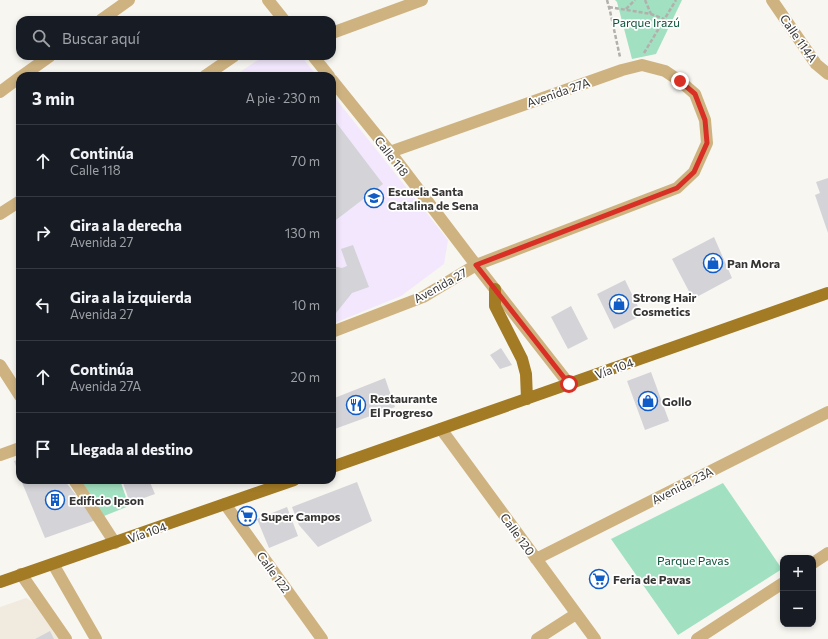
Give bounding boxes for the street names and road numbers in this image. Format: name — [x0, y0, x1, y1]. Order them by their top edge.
street label: Calle 114A — [778, 11, 820, 65]
street label: Avenida 27A — [525, 75, 591, 109]
street label: Calle 118 — [372, 133, 412, 179]
street label: Avenida 27 — [411, 265, 469, 305]
street label: Vía 104 — [593, 355, 635, 381]
street label: Avenida 23A — [649, 464, 715, 506]
street label: Calle 120 — [498, 510, 538, 558]
street label: Vía 104 — [126, 519, 168, 545]
street label: Calle 122 — [254, 549, 294, 596]

